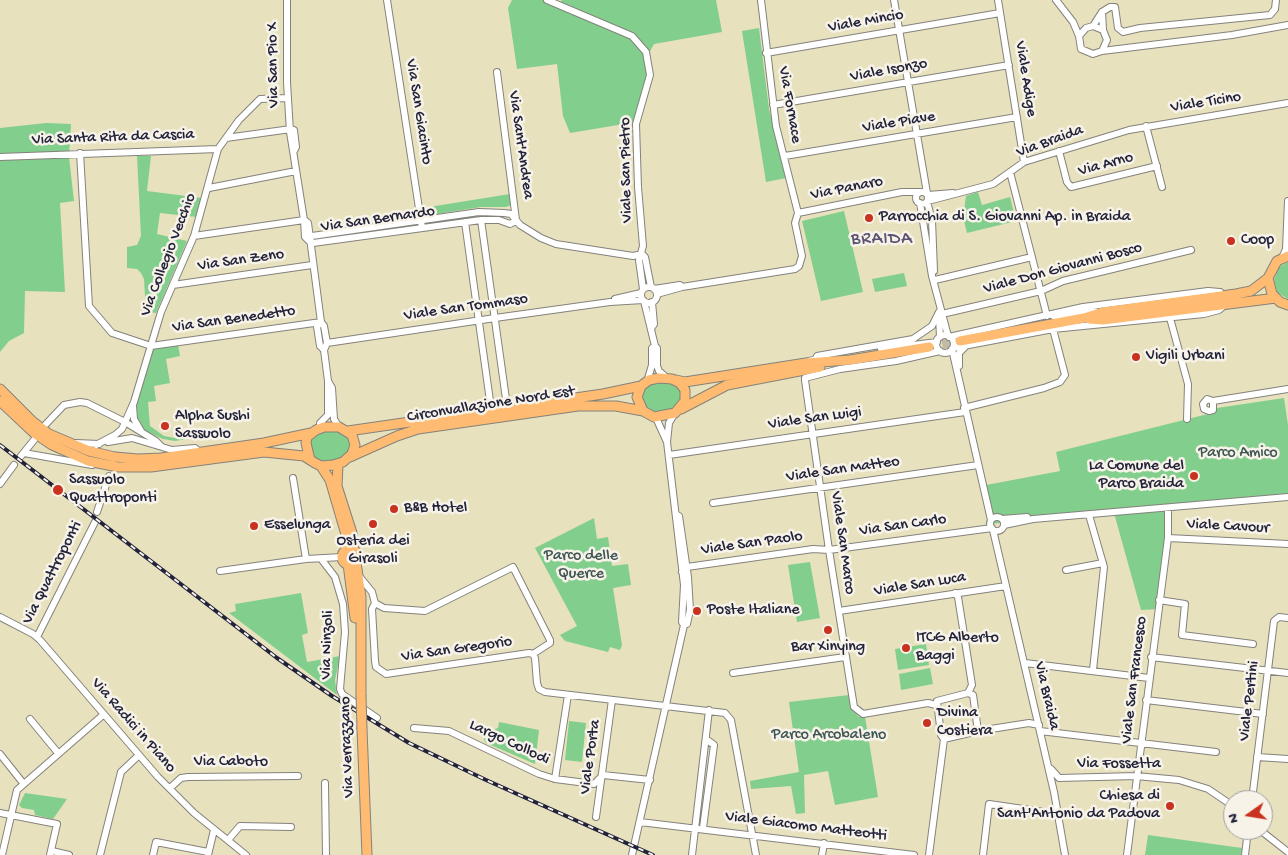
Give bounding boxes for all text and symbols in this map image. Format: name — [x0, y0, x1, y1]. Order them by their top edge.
street label: Viale Mincio — [827, 6, 905, 38]
street label: Via San Pio X — [264, 22, 284, 108]
street label: Viale Adige — [1010, 40, 1040, 118]
street label: Viale Isonzo — [849, 55, 929, 87]
street label: Via San Giacinto — [400, 58, 436, 166]
street label: Via Fornace — [773, 65, 805, 145]
street label: Viale Ticino — [1169, 88, 1243, 118]
street label: Via Sant'Andrea — [503, 90, 537, 200]
street label: Viale Piave — [861, 108, 937, 138]
street label: Viale San Pietro — [616, 117, 638, 223]
street label: Via Braida — [1014, 121, 1086, 163]
street label: Via Santa Rita da Cascia — [31, 126, 195, 150]
street label: Via Arno — [1076, 148, 1136, 182]
street label: Via Panaro — [809, 173, 885, 205]
street label: Via Collegio Vecchio — [137, 191, 201, 319]
street label: Via San Bernardo — [320, 203, 436, 237]
place label: Parrocchia di S. Giovanni Ap. in Braida — [879, 208, 1131, 228]
marker: Parrocchia di S. Giovanni Ap. in Braida — [863, 212, 875, 224]
district label: BRAIDA — [850, 229, 914, 251]
place label: Coop — [1241, 231, 1274, 251]
marker: Coop — [1225, 235, 1237, 247]
street label: Viale Don Giovanni Bosco — [982, 239, 1144, 299]
street label: Via San Zeno — [196, 245, 286, 277]
street label: Viale San Tommaso — [403, 290, 529, 326]
street label: Via San Benedetto — [171, 302, 297, 338]
place label: Vigili Urbani — [1146, 347, 1225, 367]
marker: Vigili Urbani — [1130, 351, 1142, 363]
street label: Circonvallazione Nord Est — [406, 382, 576, 428]
street label: Viale San Luigi — [767, 403, 863, 435]
place label: Alpha Sushi Sassuolo — [175, 407, 250, 445]
marker: Alpha Sushi Sassuolo — [159, 420, 171, 432]
park label: Parco Amico — [1199, 444, 1277, 464]
street label: Viale San Matteo — [785, 453, 901, 487]
place label: La Comune del Parco Braida — [1089, 457, 1184, 495]
marker: La Comune del Parco Braida — [1188, 470, 1200, 482]
place label: Sassuolo Quattroponti — [69, 471, 157, 509]
marker: Sassuolo Quattroponti — [51, 483, 65, 497]
street label: Viale San Marco — [825, 490, 859, 596]
place label: B&B Hotel — [404, 499, 467, 519]
marker: B&B Hotel — [388, 503, 400, 515]
street label: Via San Carlo — [858, 510, 948, 542]
street label: Viale Cavour — [1186, 515, 1270, 539]
place label: Esselunga — [264, 516, 331, 536]
street label: Via Quattroponti — [19, 518, 87, 628]
marker: Osteria dei Girasoli — [367, 518, 379, 530]
marker: Esselunga — [248, 520, 260, 532]
street label: Viale San Paolo — [700, 527, 804, 561]
place label: Osteria dei Girasoli — [336, 532, 410, 570]
park label: Parco delle Querce — [544, 547, 618, 585]
street label: Viale San Luca — [873, 568, 967, 602]
place label: Poste Italiane — [707, 601, 800, 621]
marker: Poste Italiane — [691, 605, 703, 617]
street label: Via Ninzoli — [317, 610, 339, 680]
street label: Viale San Francesco — [1118, 615, 1152, 745]
marker: Bar Xinying — [822, 624, 834, 636]
place label: ITCG Alberto Baggi — [916, 629, 999, 667]
street label: Via San Gregorio — [400, 633, 514, 667]
place label: Bar Xinying — [791, 638, 865, 658]
marker: ITCG Alberto Baggi — [900, 642, 912, 654]
street label: Via Braida — [1029, 660, 1063, 732]
street label: Viale Pertini — [1236, 660, 1264, 742]
street label: Via Radici in Piano — [86, 674, 180, 778]
street label: Via Verrazzano — [337, 696, 359, 798]
place label: Divina Costiera — [937, 704, 993, 742]
street label: Largo Collodi — [466, 716, 552, 770]
marker: Divina Costiera — [921, 717, 933, 729]
street label: Viale Porta — [576, 719, 606, 795]
park label: Parco Arcobaleno — [772, 726, 886, 746]
street label: Via Caboto — [194, 753, 268, 773]
street label: Via Fossetta — [1077, 755, 1161, 775]
place label: Chiesa di Sant'Antonio da Padova — [997, 787, 1160, 825]
north arrow — [1223, 790, 1273, 840]
marker: Chiesa di Sant'Antonio da Padova — [1164, 800, 1176, 812]
street label: Viale Giacomo Matteotti — [724, 808, 888, 846]
text: N — [1225, 812, 1243, 825]

